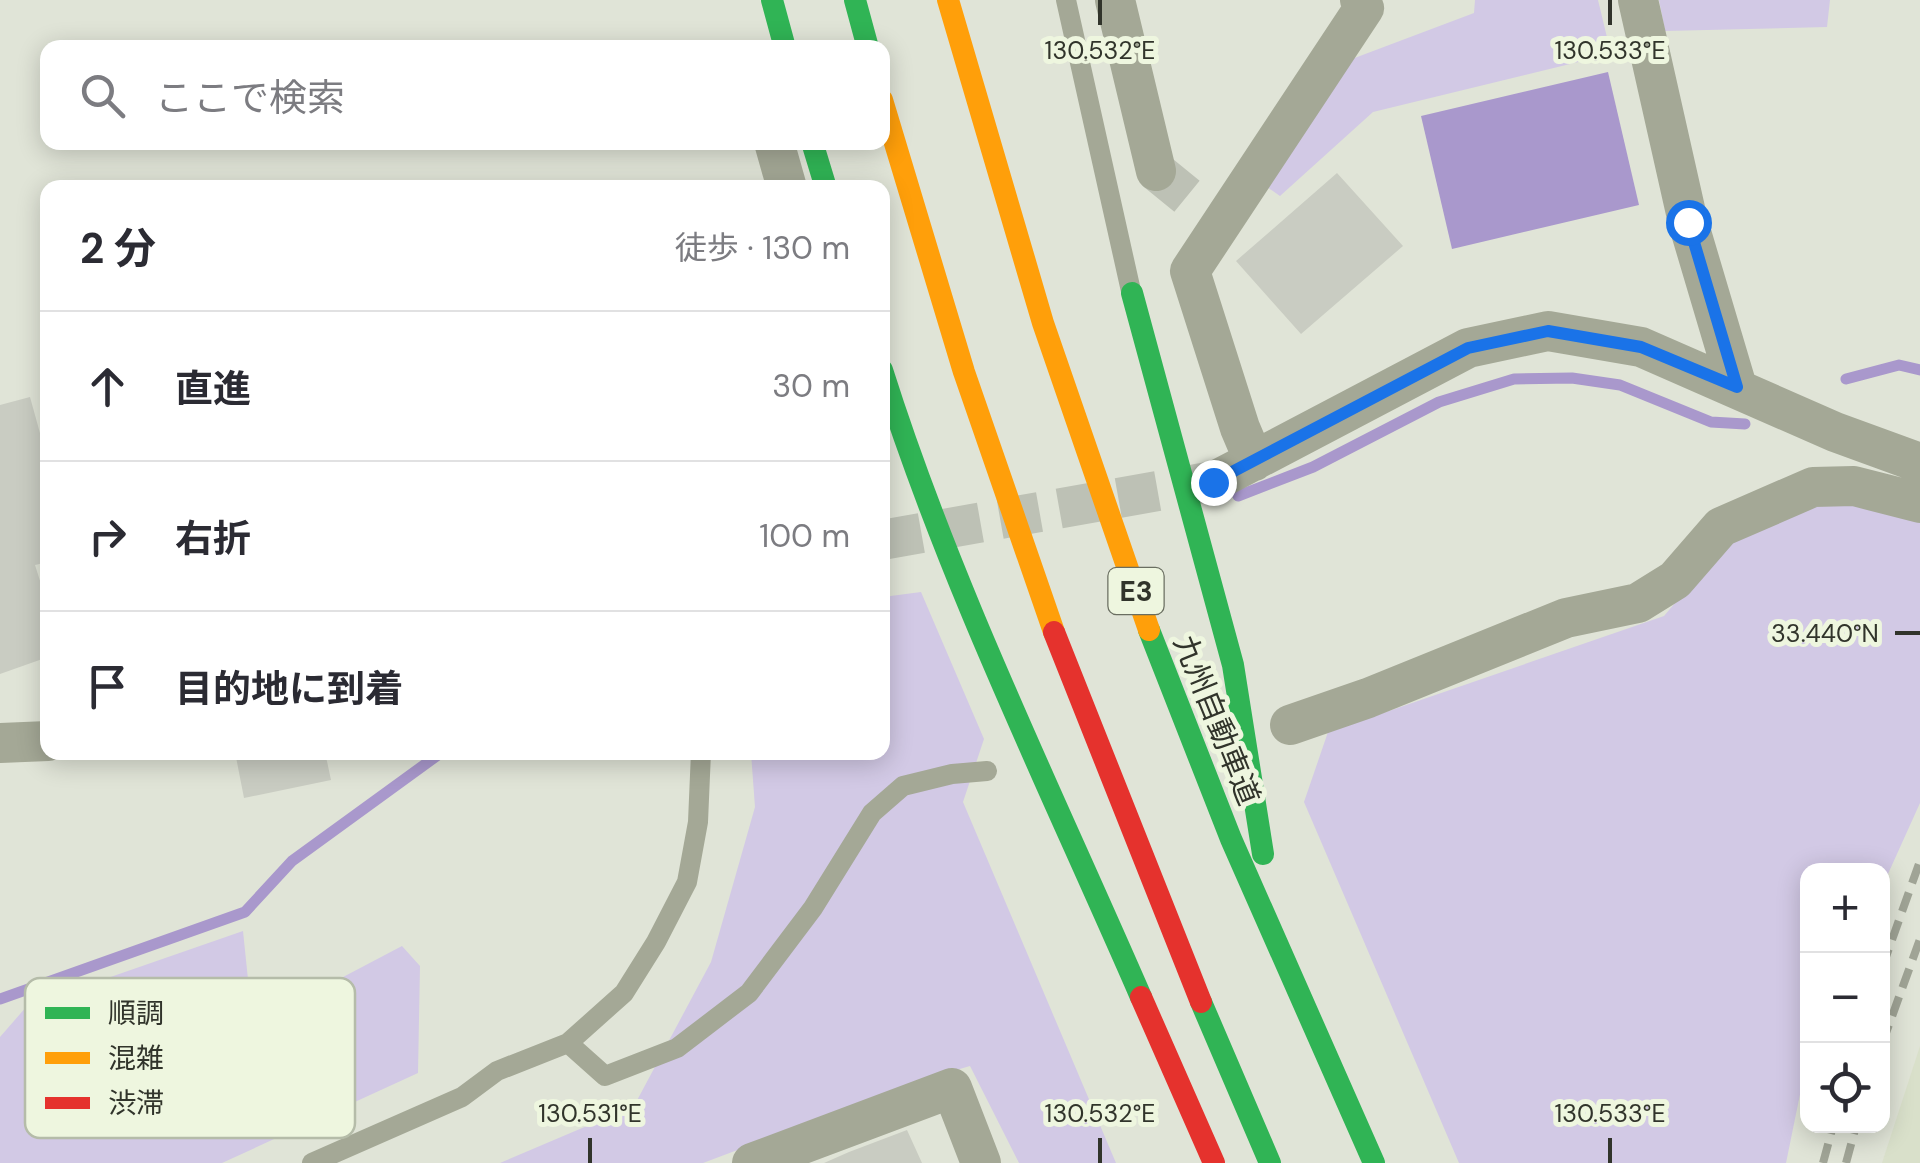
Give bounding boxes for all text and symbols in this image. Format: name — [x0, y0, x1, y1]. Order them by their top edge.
text: 130.532°E — [1045, 34, 1155, 67]
text: 130.533°E — [1554, 34, 1666, 67]
search box — [40, 40, 890, 150]
icon: search — [75, 68, 130, 123]
text: ここで検索 — [155, 73, 345, 123]
route start — [1666, 200, 1712, 246]
text: 2 分 — [80, 221, 156, 276]
text: 徒歩 · 130 m — [675, 227, 850, 269]
icon: ahead — [80, 359, 135, 414]
text: 直進 — [175, 364, 251, 414]
text: 30 m — [772, 365, 850, 407]
route end — [1191, 460, 1237, 506]
icon: right — [80, 509, 135, 564]
text: 右折 — [175, 514, 251, 564]
text: 100 m — [759, 515, 850, 557]
road number: E3 — [1108, 568, 1164, 614]
text: 33.440°N — [1771, 617, 1879, 650]
street label: 九州自動車道 — [1165, 629, 1269, 811]
icon: arrive — [80, 659, 135, 714]
text: 目的地に到着 — [175, 664, 403, 714]
map controls — [1800, 863, 1890, 1133]
button: + — [1800, 863, 1890, 953]
button: − — [1800, 953, 1890, 1043]
legend — [25, 978, 355, 1138]
text: 順調 — [108, 995, 164, 1032]
text: 混雑 — [108, 1040, 164, 1077]
button: locate — [1800, 1043, 1890, 1133]
text: 渋滞 — [108, 1085, 164, 1122]
text: 130.531°E — [538, 1097, 642, 1130]
text: 130.532°E — [1045, 1097, 1155, 1130]
text: 130.533°E — [1554, 1097, 1666, 1130]

